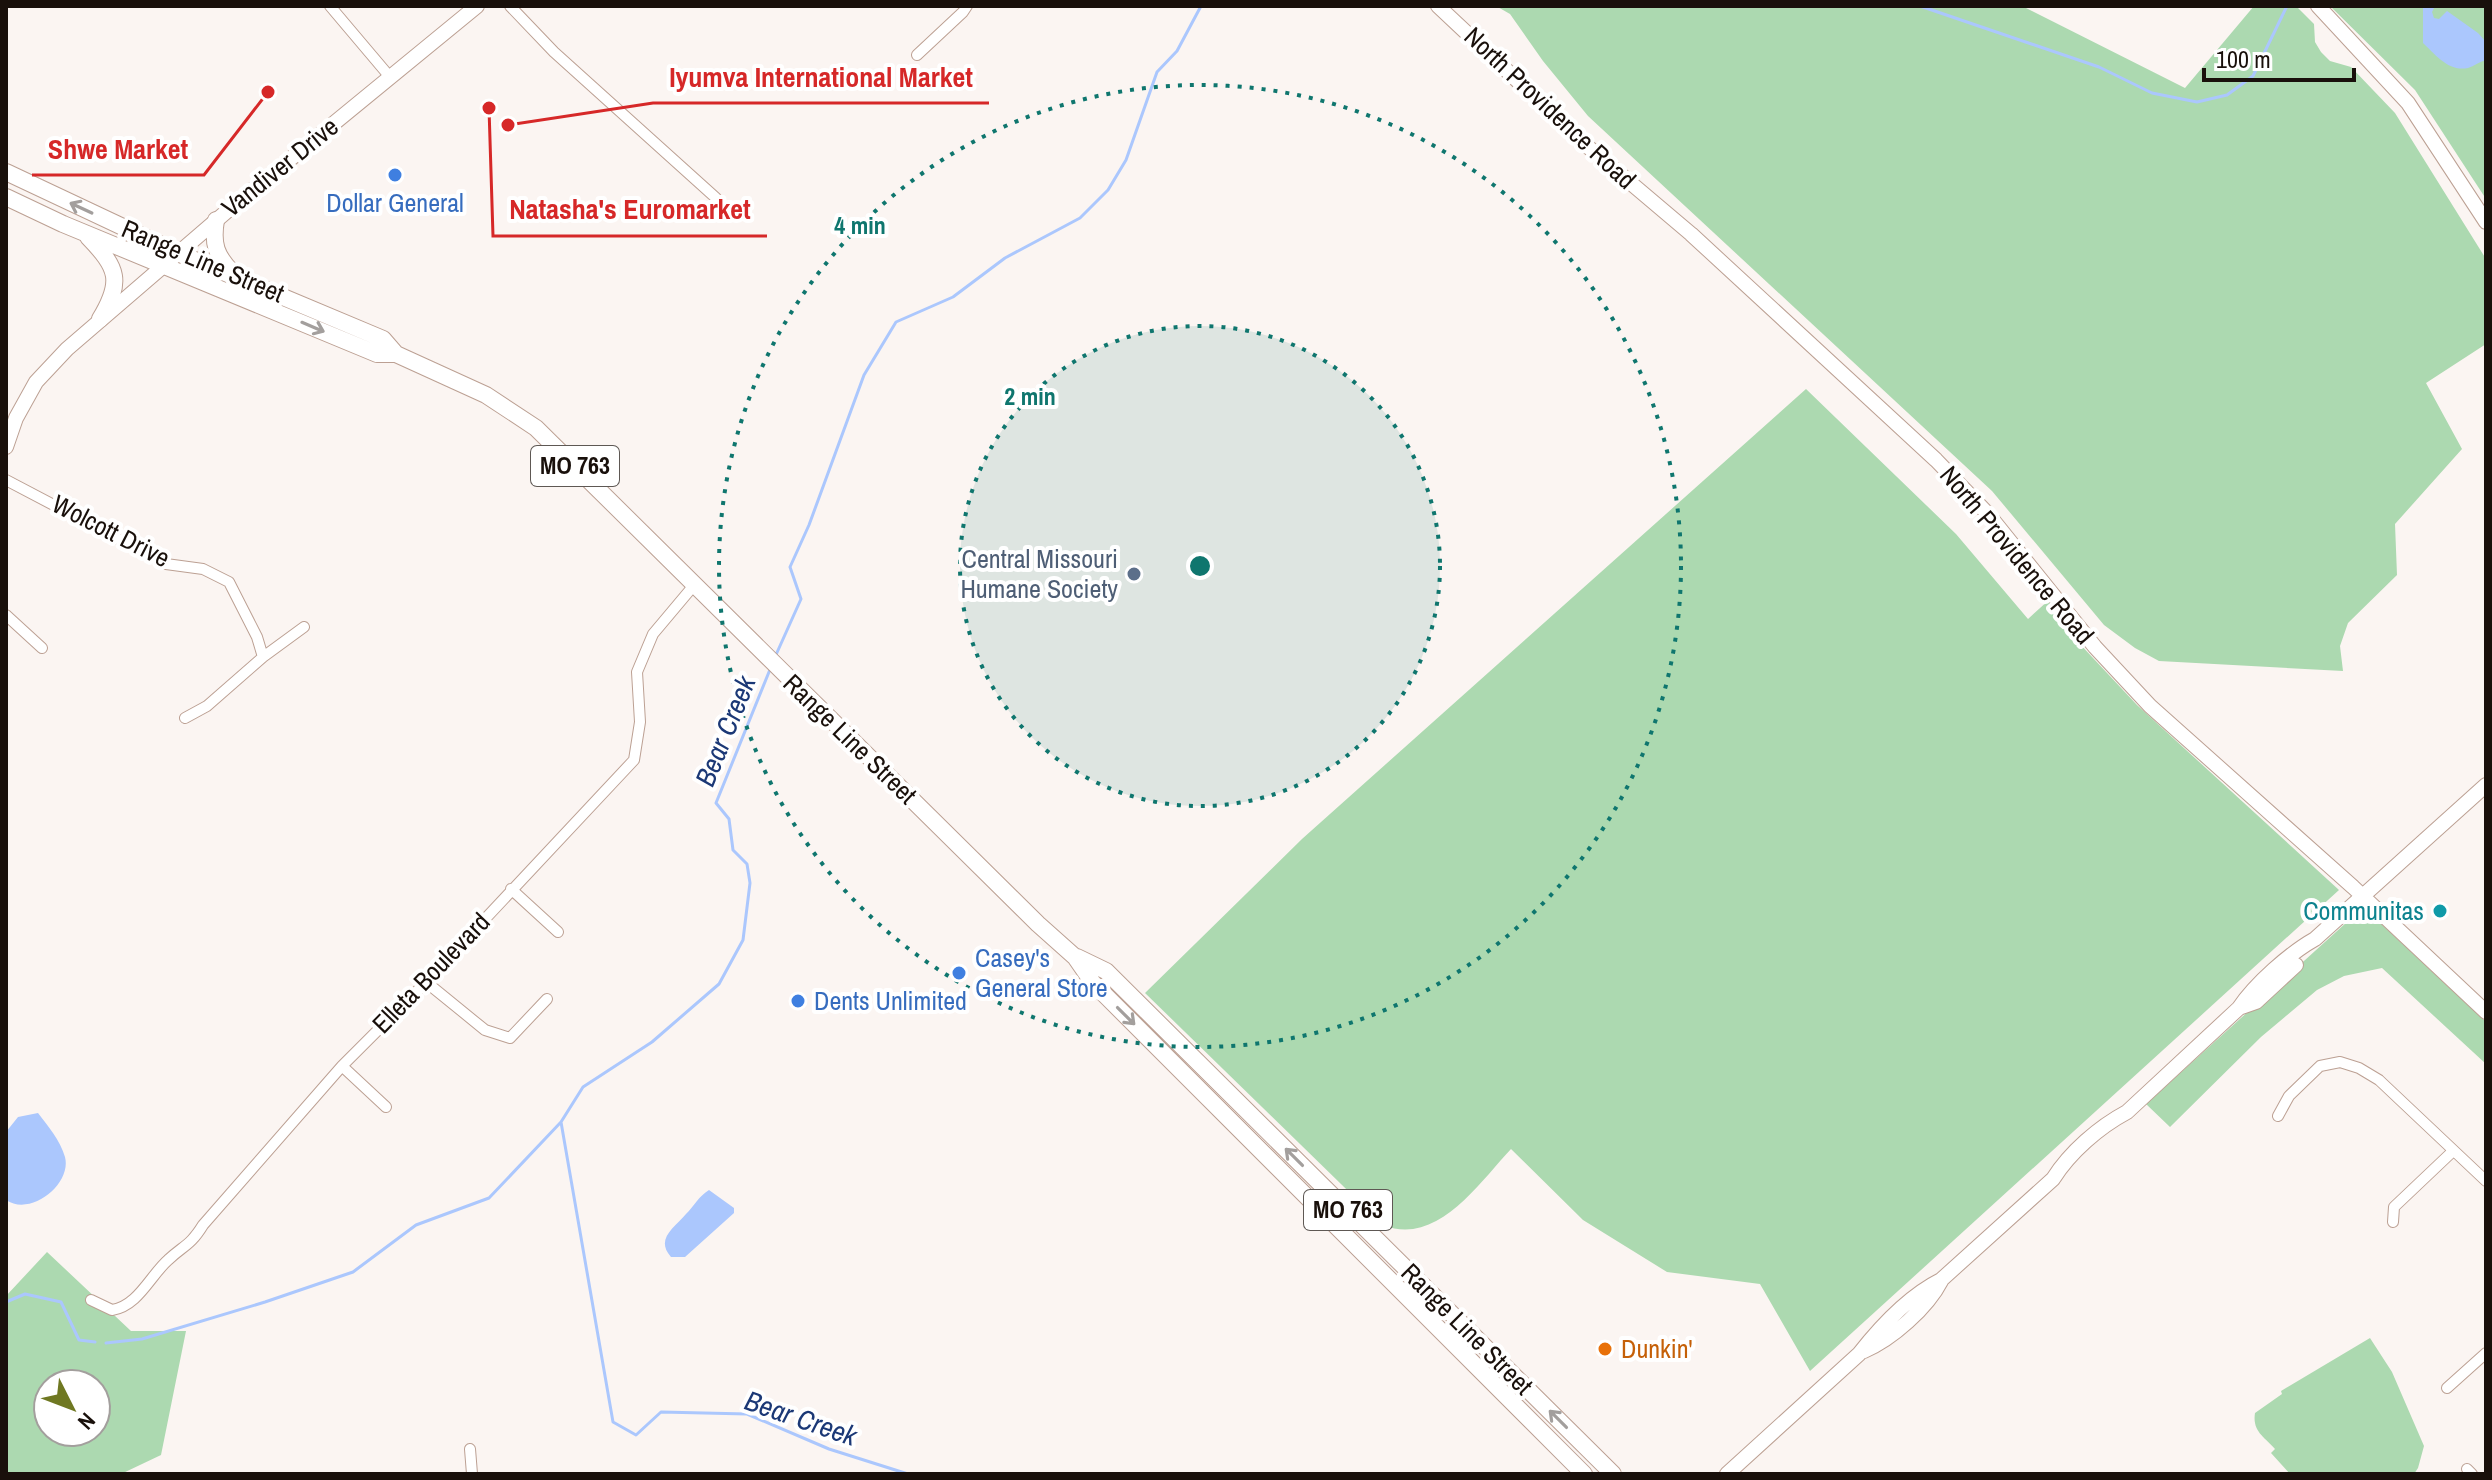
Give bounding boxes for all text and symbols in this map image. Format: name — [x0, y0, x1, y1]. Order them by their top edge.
street label: North Providence Road — [1457, 19, 1644, 196]
scale bar — [2204, 32, 2354, 82]
text: 100 m — [2216, 43, 2271, 75]
callout: Iyumva International Market — [653, 51, 989, 103]
text: Iyumva International Market — [669, 58, 973, 96]
street label: Vandiver Drive — [214, 109, 345, 224]
callout: Shwe Market — [32, 123, 204, 175]
text: Shwe Market — [48, 130, 189, 168]
marker: Dollar General — [386, 166, 404, 184]
callout: Natasha's Euromarket — [493, 184, 767, 236]
place label: Dollar General — [326, 185, 464, 220]
text: Natasha's Euromarket — [509, 190, 751, 228]
one-way arrow — [70, 200, 94, 215]
text: 4 min — [834, 209, 886, 241]
street label: Range Line Street — [117, 211, 290, 310]
one-way arrow — [300, 321, 324, 336]
text: 2 min — [1004, 380, 1056, 412]
road number: MO 763 — [531, 446, 619, 486]
street label: North Providence Road — [1932, 458, 2102, 651]
street label: Wolcott Drive — [46, 486, 176, 575]
place label: Central Missouri Humane Society — [960, 541, 1118, 606]
centre of rings — [1186, 552, 1214, 580]
marker: Central Missouri Humane Society — [1125, 565, 1143, 583]
street label: Range Line Street — [776, 666, 925, 811]
water label: Bear Creek — [686, 669, 765, 792]
place label: Communitas — [2303, 893, 2424, 928]
marker: Communitas — [2431, 902, 2449, 920]
street label: Elleta Boulevard — [364, 905, 497, 1041]
place label: Casey's General Store — [975, 940, 1108, 1005]
marker: Casey's General Store — [950, 964, 968, 982]
place label: Dents Unlimited — [814, 983, 967, 1018]
marker: Dents Unlimited — [789, 992, 807, 1010]
one-way arrow — [1116, 1006, 1135, 1025]
one-way arrow — [1285, 1148, 1304, 1167]
road number: MO 763 — [1304, 1190, 1392, 1230]
street label: Range Line Street — [1394, 1255, 1541, 1402]
place label: Dunkin' — [1621, 1331, 1693, 1366]
marker: Dunkin' — [1596, 1340, 1614, 1358]
north arrow — [32, 1368, 112, 1448]
water label: Bear Creek — [740, 1381, 864, 1455]
text: N — [71, 1407, 102, 1436]
one-way arrow — [1549, 1410, 1568, 1429]

